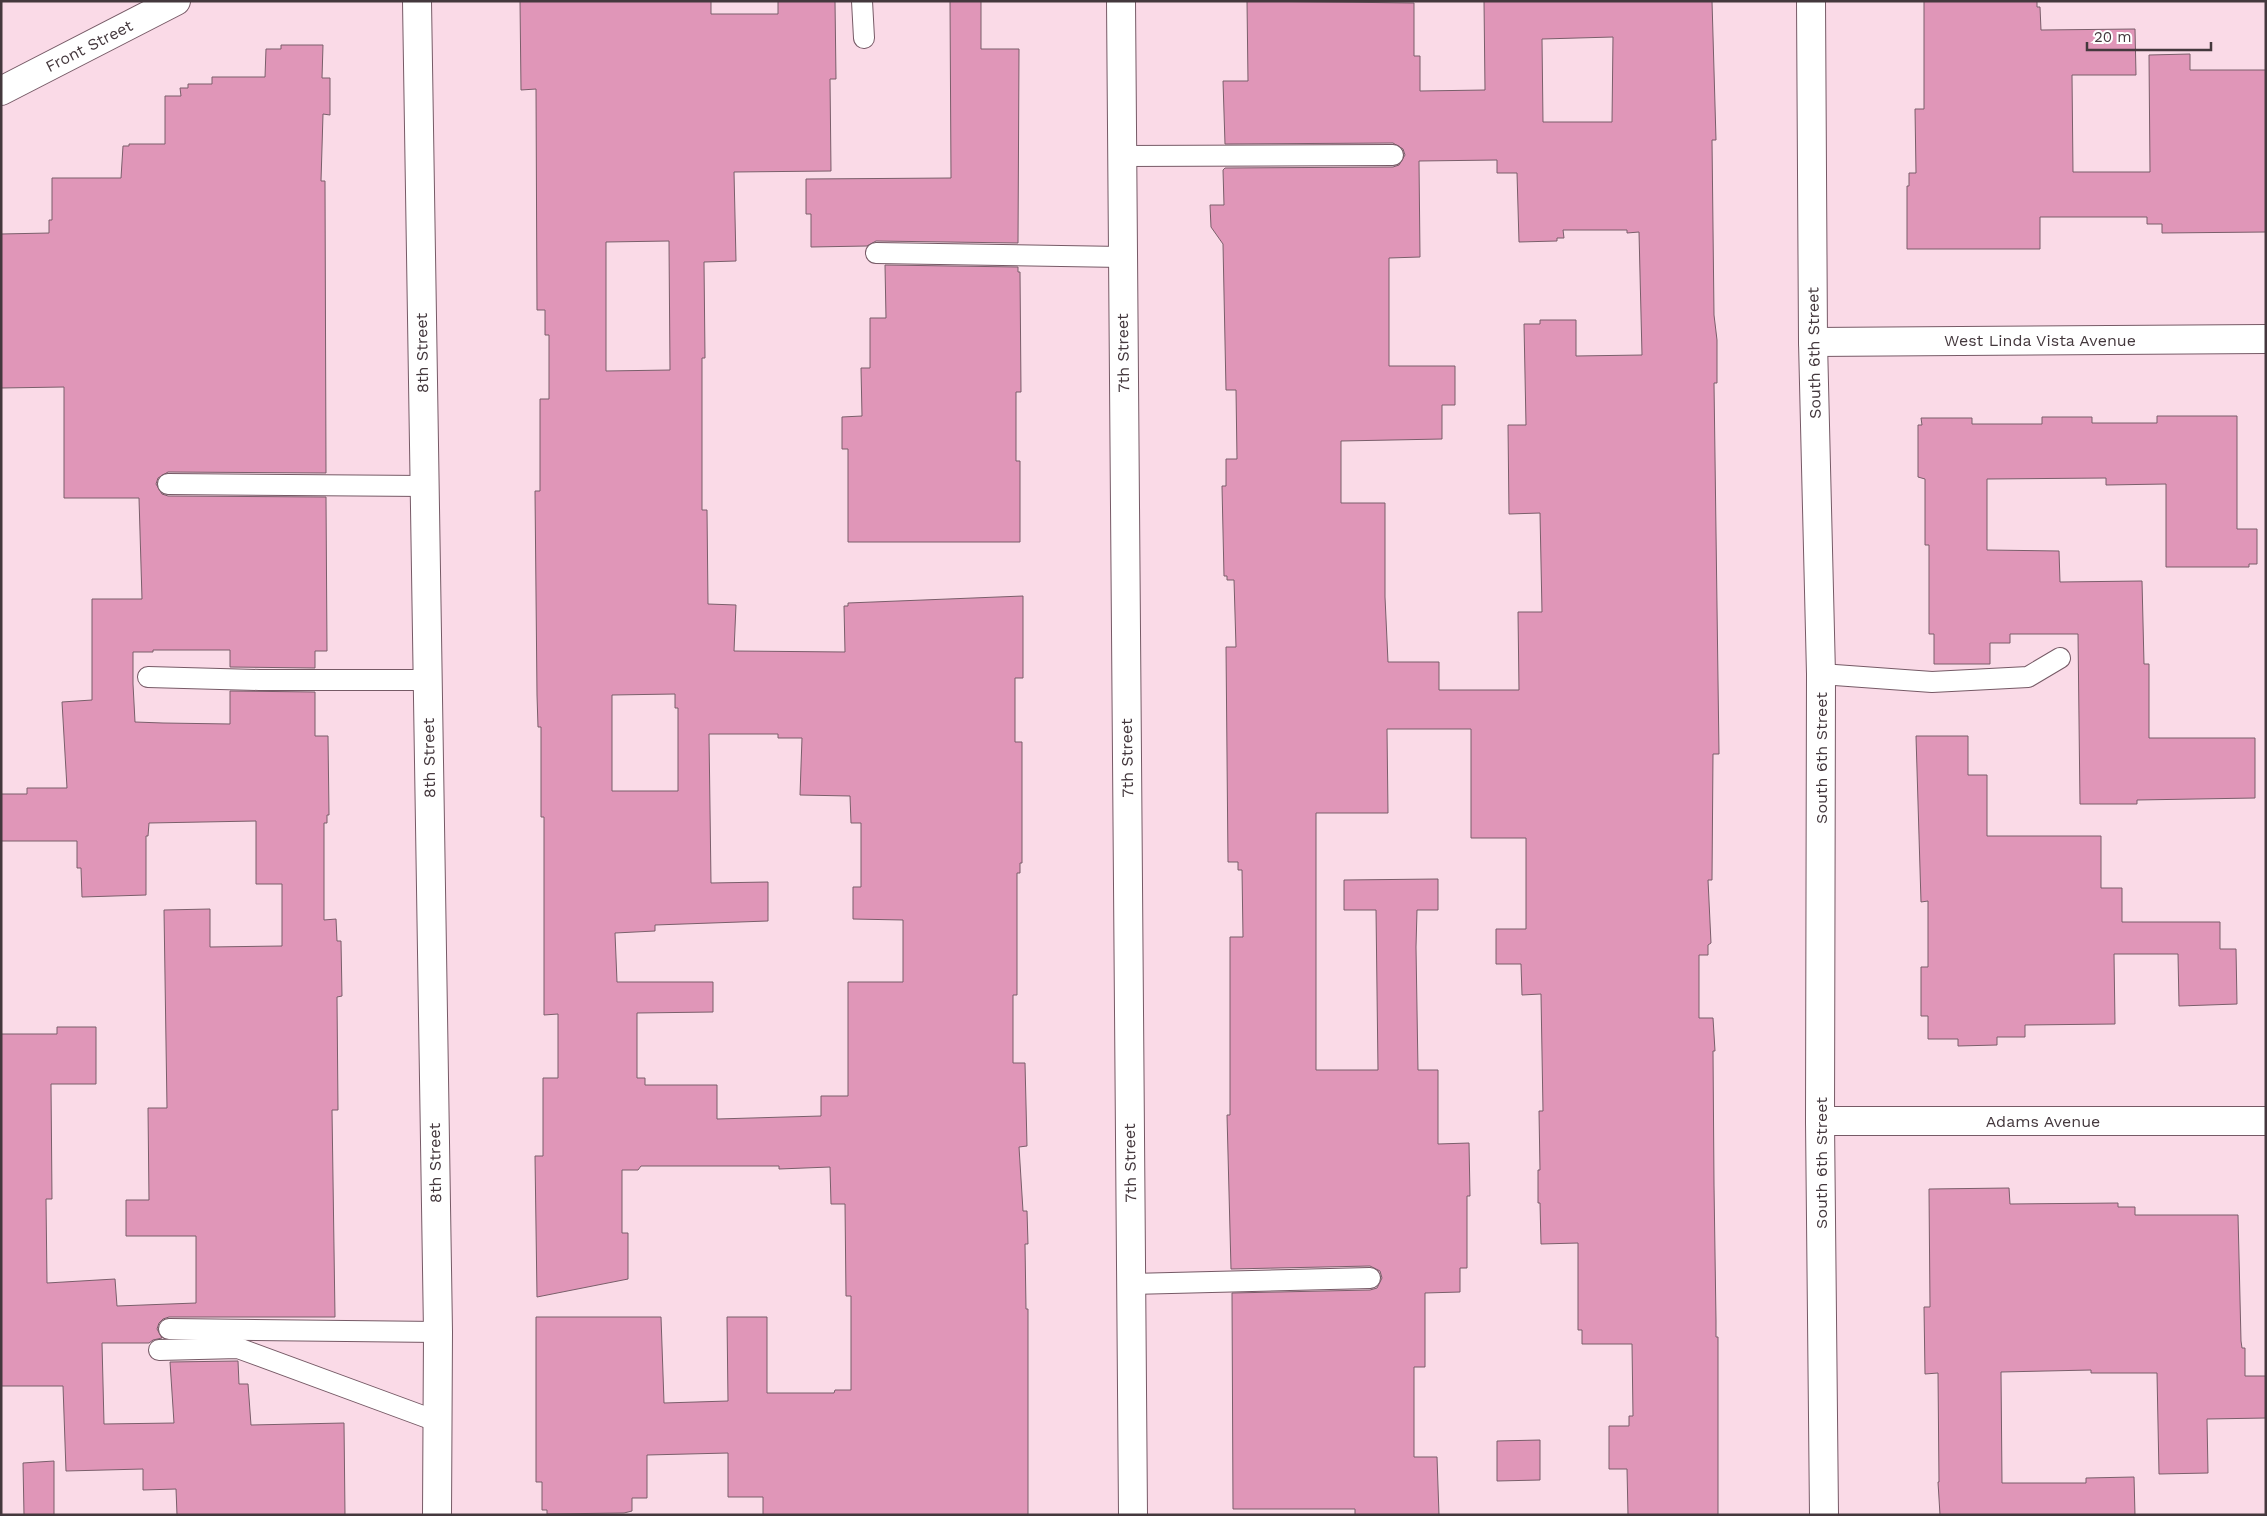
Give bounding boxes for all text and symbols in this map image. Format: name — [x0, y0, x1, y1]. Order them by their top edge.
street label: Front Street — [42, 16, 136, 76]
scale bar — [2087, 20, 2211, 52]
text: 20 m — [2094, 28, 2132, 46]
street label: South 6th Street — [1803, 287, 1825, 419]
street label: 8th Street — [412, 313, 432, 393]
street label: 7th Street — [1113, 313, 1133, 393]
street label: West Linda Vista Avenue — [1944, 331, 2136, 350]
street label: South 6th Street — [1812, 692, 1831, 824]
street label: 8th Street — [419, 718, 439, 798]
street label: 7th Street — [1117, 718, 1137, 798]
street label: South 6th Street — [1812, 1097, 1831, 1229]
street label: Adams Avenue — [1986, 1112, 2100, 1131]
street label: 8th Street — [425, 1123, 445, 1203]
street label: 7th Street — [1120, 1123, 1140, 1203]

